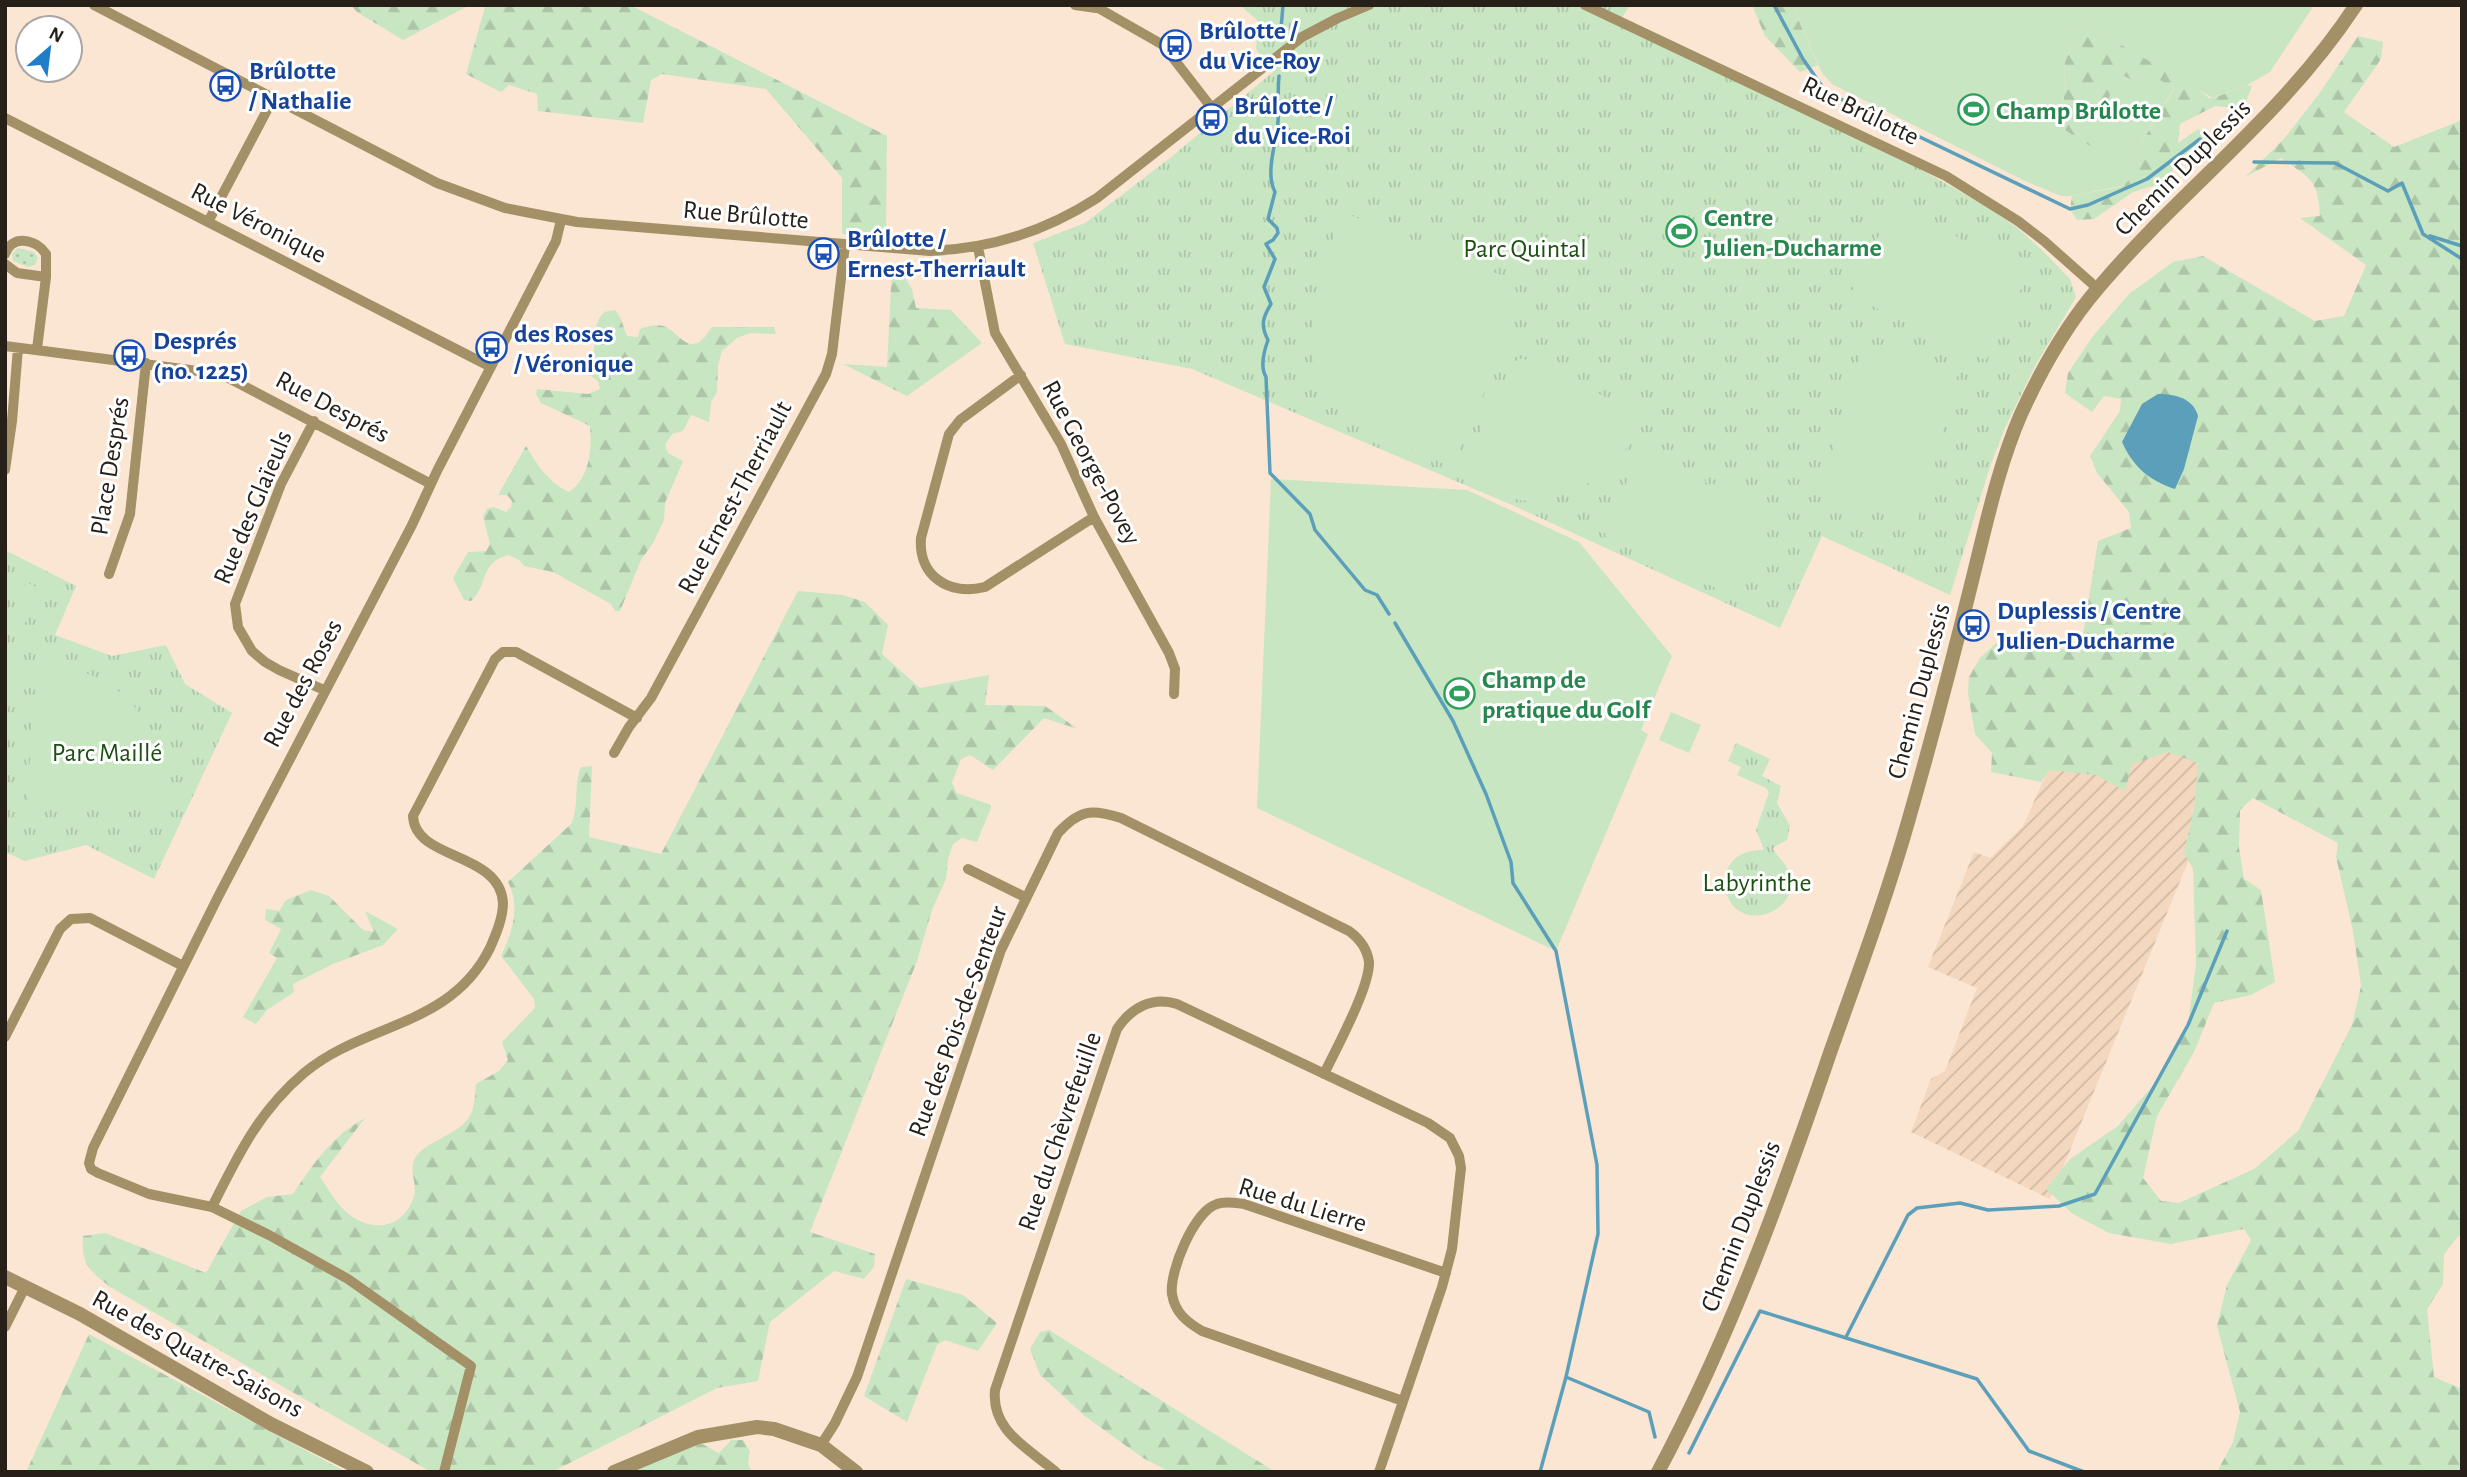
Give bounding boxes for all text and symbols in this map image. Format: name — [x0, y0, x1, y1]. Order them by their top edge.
north arrow — [14, 14, 84, 84]
place label: Brûlotte / du Vice-Roy — [1199, 18, 1321, 74]
text: N — [46, 24, 67, 47]
bus stop icon: Brûlotte / du Vice-Roy — [1159, 28, 1193, 62]
place label: Brûlotte / Nathalie — [248, 58, 352, 114]
bus stop icon: Brûlotte / Nathalie — [209, 68, 243, 102]
street label: Rue Brûlotte — [1798, 72, 1923, 150]
place label: Brûlotte / du Vice-Roi — [1234, 93, 1351, 149]
sports icon: Champ Brûlotte — [1956, 93, 1990, 127]
street label: Chemin Duplessis — [2110, 95, 2256, 241]
place label: Champ Brûlotte — [1996, 98, 2161, 124]
bus stop icon: Brûlotte / du Vice-Roi — [1194, 103, 1228, 137]
street label: Rue Véronique — [187, 178, 330, 268]
street label: Rue Brûlotte — [682, 197, 810, 233]
place label: Centre Julien-Ducharme — [1704, 205, 1882, 261]
sports icon: Centre Julien-Ducharme — [1664, 215, 1698, 249]
place label: Brûlotte / Ernest-Therriault — [847, 226, 1026, 282]
bus stop icon: Brûlotte / Ernest-Therriault — [807, 236, 841, 270]
park label: Parc Quintal — [1463, 236, 1587, 262]
place label: des Roses / Véronique — [513, 321, 633, 377]
place label: Després (no. 1225) — [153, 328, 249, 384]
bus stop icon: des Roses / Véronique — [474, 331, 508, 365]
bus stop icon: Després (no. 1225) — [113, 338, 147, 372]
street label: Rue Després — [271, 366, 394, 448]
street label: Rue George-Povey — [1037, 376, 1145, 549]
street label: Place Després — [86, 395, 134, 537]
street label: Rue Ernest-Therriault — [673, 397, 797, 598]
street label: Rue des Glaïeuls — [209, 427, 297, 588]
place label: Duplessis / Centre Julien-Ducharme — [1997, 598, 2181, 654]
street label: Chemin Duplessis — [1883, 601, 1955, 782]
bus stop icon: Duplessis / Centre Julien-Ducharme — [1957, 608, 1991, 642]
street label: Rue des Roses — [258, 615, 347, 752]
place label: Champ de pratique du Golf — [1482, 667, 1652, 723]
sports icon: Champ de pratique du Golf — [1442, 677, 1476, 711]
park label: Parc Maillé — [52, 740, 162, 766]
park label: Labyrinthe — [1703, 870, 1811, 896]
street label: Rue des Pois-de-Senteur — [904, 902, 1012, 1140]
street label: Rue du Chèvrefeuille — [1014, 1028, 1106, 1234]
street label: Chemin Duplessis — [1696, 1137, 1785, 1315]
street label: Rue du Lierre — [1236, 1173, 1370, 1237]
street label: Rue des Quatre-Saisons — [88, 1285, 307, 1423]

